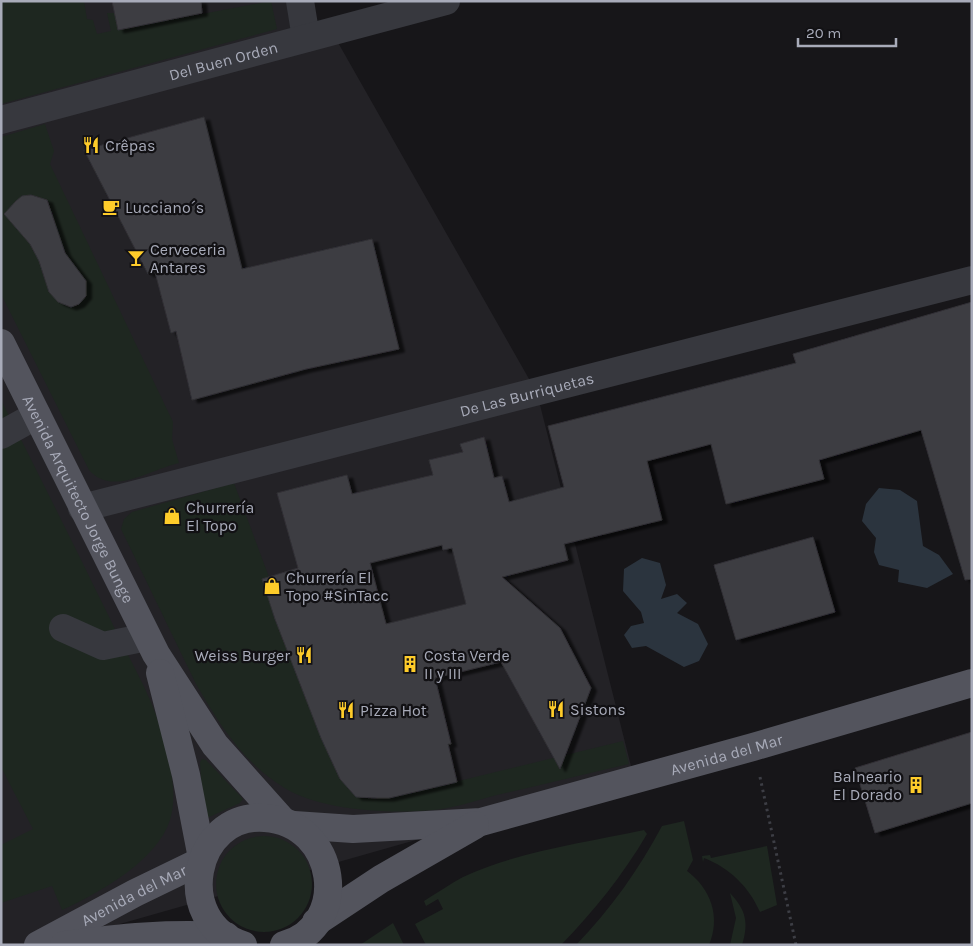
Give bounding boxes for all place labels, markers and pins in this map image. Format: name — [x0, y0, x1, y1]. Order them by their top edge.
restaurant icon: Crêpas — [81, 135, 101, 155]
place label: Crêpas — [105, 136, 155, 155]
cafe icon: Lucciano´s — [101, 197, 121, 217]
place label: Lucciano´s — [125, 198, 204, 217]
place label: Cerveceria Antares — [150, 240, 226, 277]
bar icon: Cerveceria Antares — [126, 248, 146, 268]
place label: Churrería El Topo — [186, 498, 254, 535]
shop icon: Churrería El Topo — [162, 506, 182, 526]
place label: Churrería El Topo #SinTacc — [286, 568, 389, 605]
shop icon: Churrería El Topo #SinTacc — [262, 576, 282, 596]
restaurant icon: Weiss Burger — [294, 645, 314, 665]
place label: Weiss Burger — [194, 646, 290, 665]
place label: Costa Verde II y III — [424, 646, 510, 683]
building icon: Costa Verde II y III — [400, 654, 420, 674]
restaurant icon: Sistons — [546, 699, 566, 719]
restaurant icon: Pizza Hot — [336, 700, 356, 720]
place label: Sistons — [570, 700, 626, 719]
place label: Pizza Hot — [360, 701, 427, 720]
place label: Balneario El Dorado — [833, 767, 902, 804]
building icon: Balneario El Dorado — [906, 775, 926, 795]

